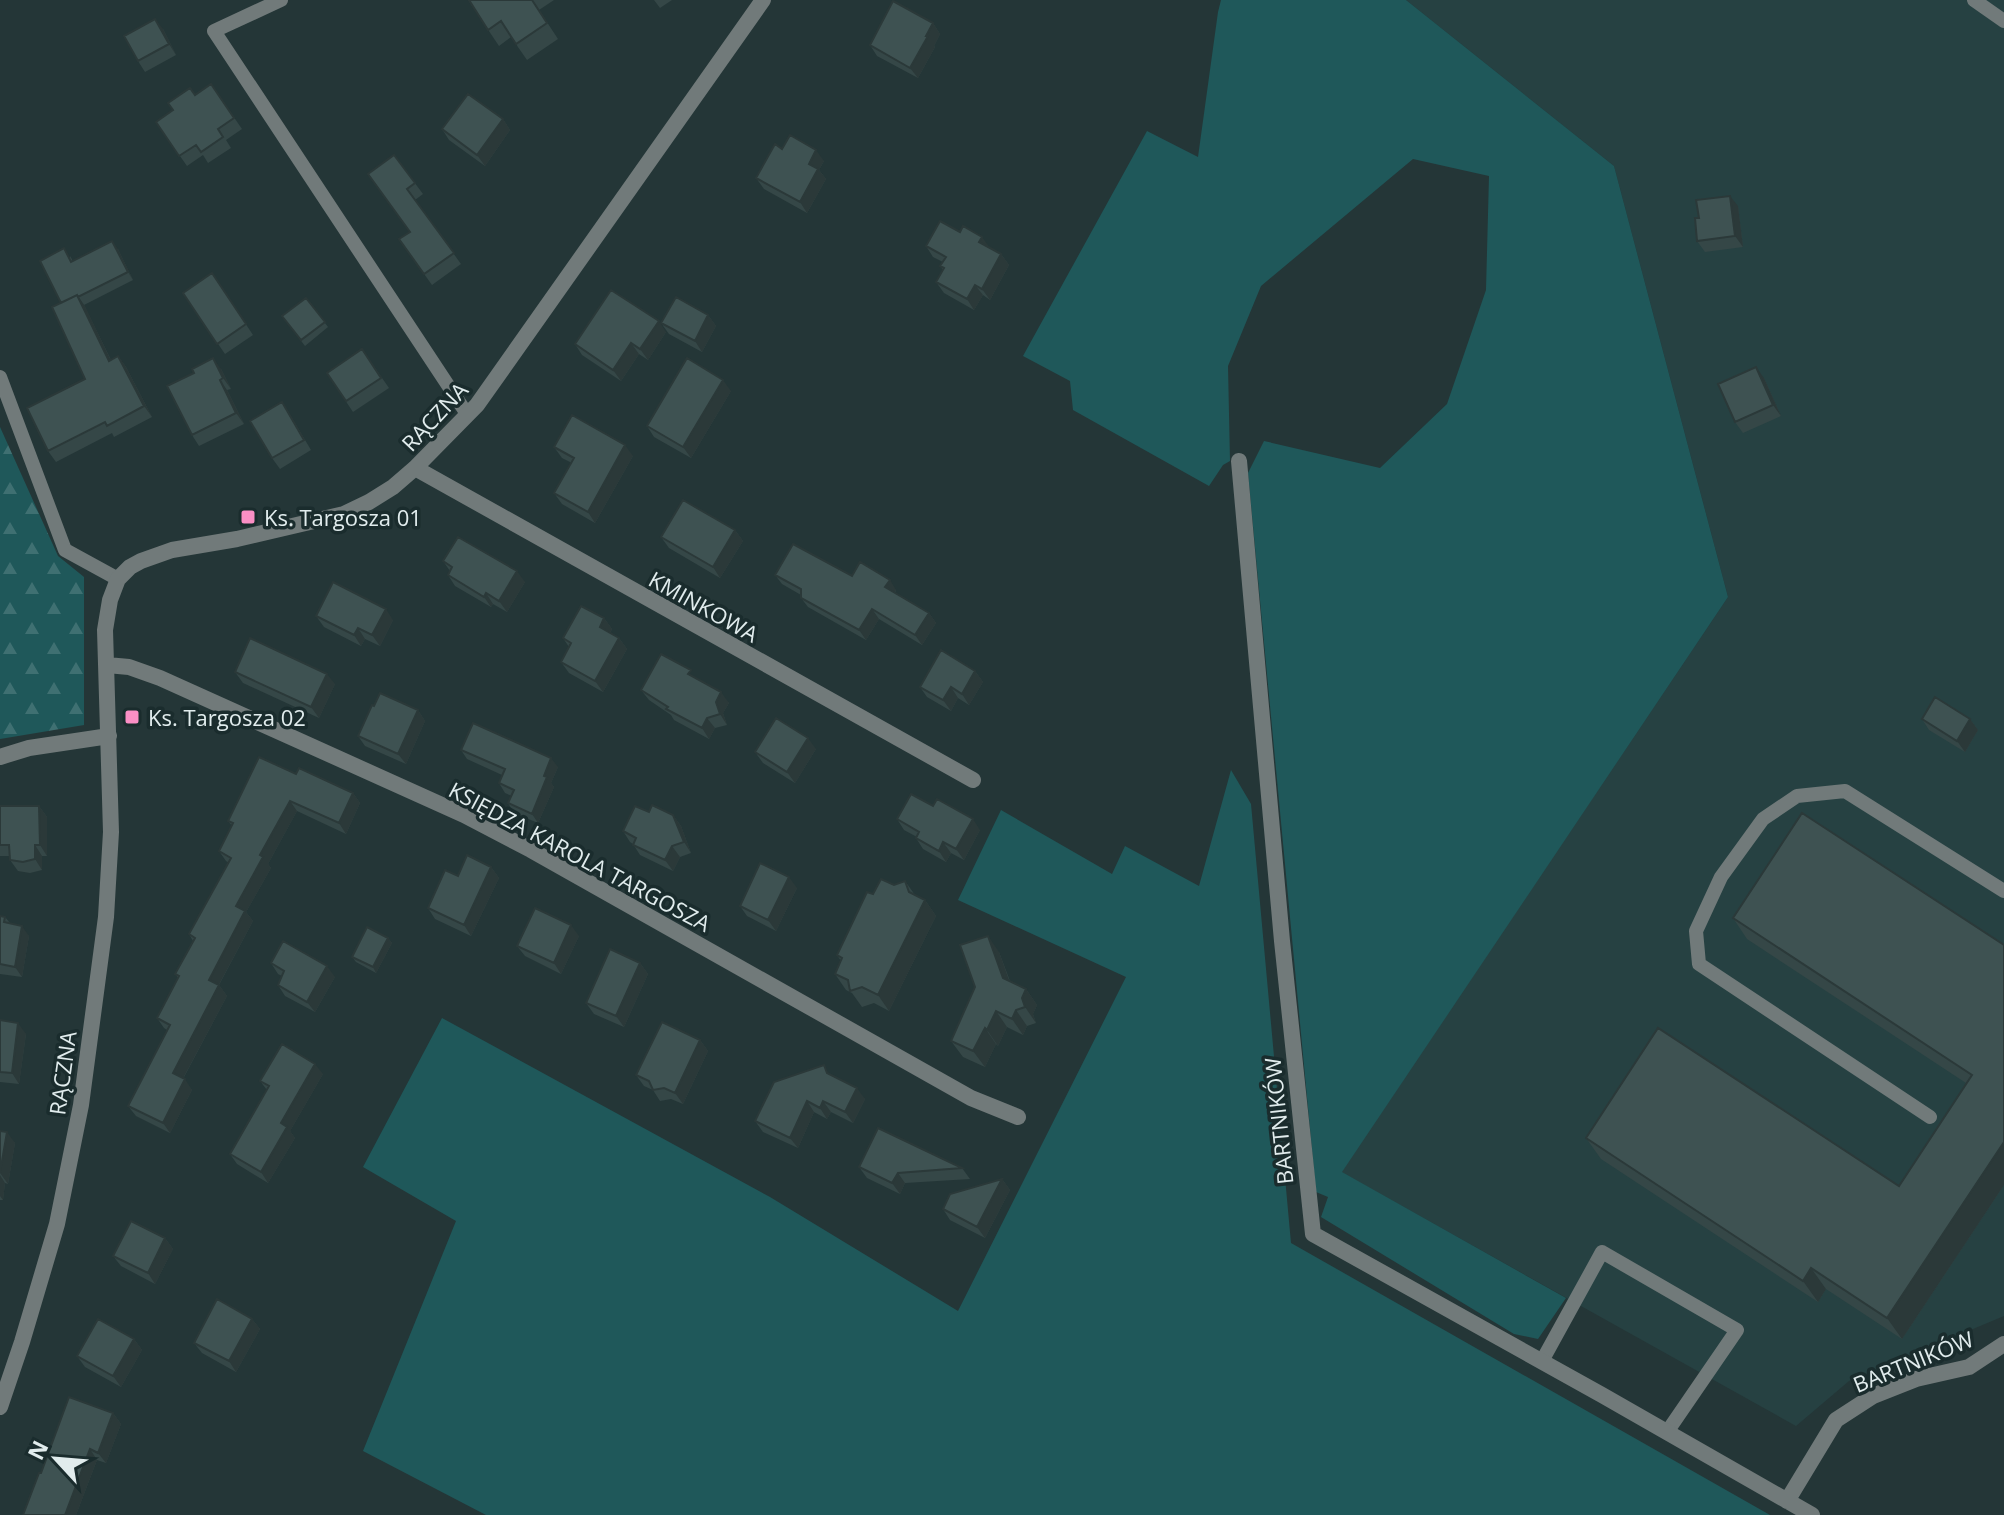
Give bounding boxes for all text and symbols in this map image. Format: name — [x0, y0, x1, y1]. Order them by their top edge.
street label: RĄCZNA — [394, 375, 474, 457]
place label: Ks. Targosza 01 — [264, 502, 422, 532]
marker: Ks. Targosza 01 — [239, 508, 257, 526]
street label: KMINKOWA — [644, 564, 764, 648]
place label: Ks. Targosza 02 — [148, 702, 306, 732]
marker: Ks. Targosza 02 — [123, 708, 141, 726]
street label: KSIĘDZA KAROLA TARGOSZA — [444, 774, 716, 938]
street label: RĄCZNA — [41, 1029, 83, 1117]
street label: BARTNIKÓW — [1256, 1056, 1300, 1186]
street label: BARTNIKÓW — [1848, 1323, 1978, 1399]
north arrow — [16, 1419, 96, 1499]
text: N — [20, 1435, 55, 1464]

